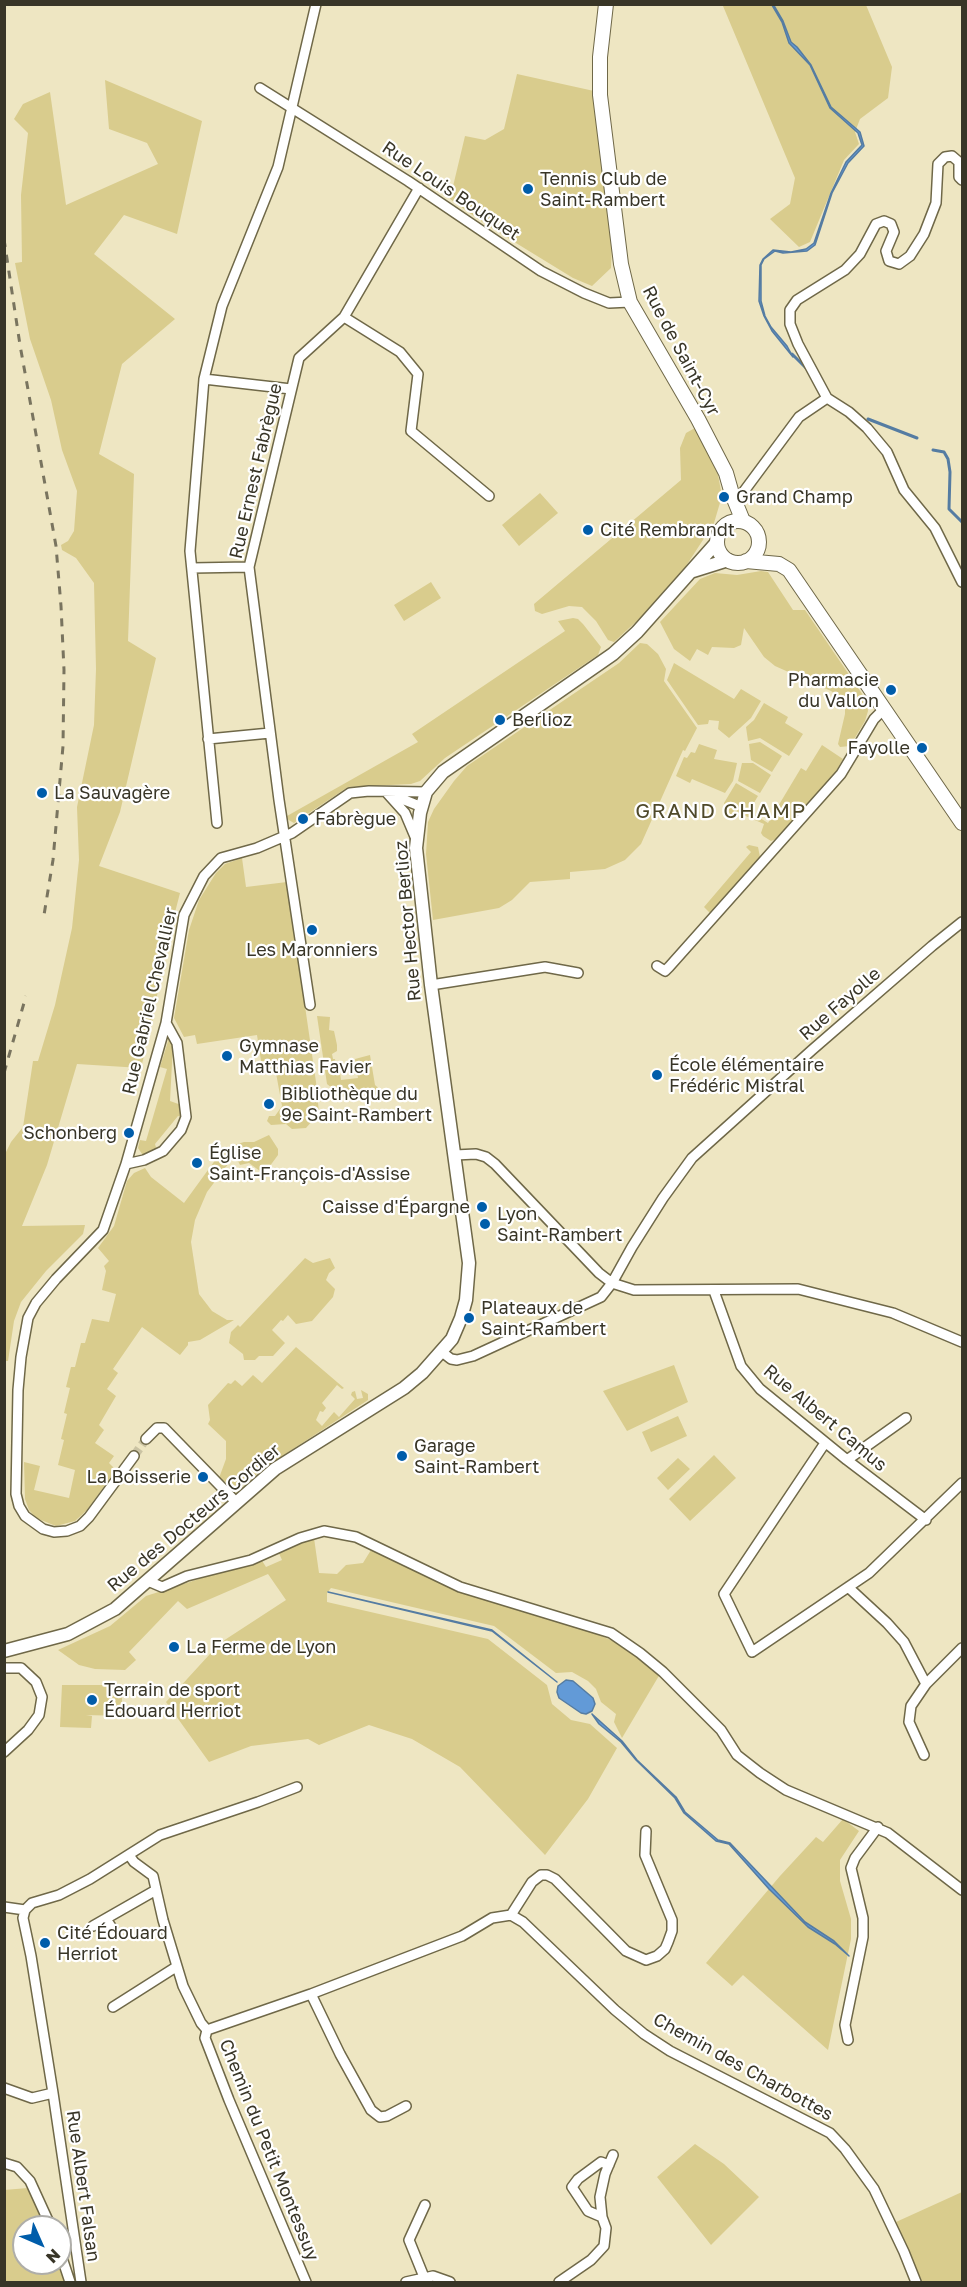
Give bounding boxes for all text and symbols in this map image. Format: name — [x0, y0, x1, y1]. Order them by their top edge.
street label: Rue Louis Bouquet — [378, 137, 524, 245]
place label: Tennis Club de Saint-Rambert — [540, 168, 667, 210]
marker: Tennis Club de Saint-Rambert — [521, 182, 535, 196]
street label: Rue de Saint-Cyr — [638, 282, 724, 420]
street label: Rue Ernest Fabrègue — [225, 381, 287, 561]
place label: Grand Champ — [736, 486, 853, 508]
marker: Grand Champ — [717, 490, 731, 504]
place label: Cité Rembrandt — [600, 519, 735, 541]
marker: Cité Rembrandt — [581, 523, 595, 537]
place label: Pharmacie du Vallon — [788, 669, 879, 712]
marker: Pharmacie du Vallon — [884, 683, 898, 697]
place label: Berlioz — [512, 709, 572, 731]
marker: Berlioz — [493, 713, 507, 727]
place label: Fayolle — [848, 737, 910, 759]
marker: Fayolle — [915, 741, 929, 755]
place label: La Sauvagère — [54, 782, 170, 804]
marker: La Sauvagère — [35, 786, 49, 800]
district label: GRAND CHAMP — [635, 798, 807, 824]
place label: Fabrègue — [315, 808, 396, 830]
marker: Fabrègue — [296, 812, 310, 826]
street label: Rue Hector Berlioz — [390, 840, 426, 1002]
street label: Rue Gabriel Chevallier — [118, 905, 182, 1097]
marker: Les Maronniers — [305, 923, 319, 937]
place label: Les Maronniers — [246, 939, 378, 961]
street label: Rue Fayolle — [795, 963, 885, 1045]
place label: Gymnase Matthias Favier — [239, 1035, 371, 1078]
marker: Gymnase Matthias Favier — [220, 1049, 234, 1063]
place label: École élémentaire Frédéric Mistral — [669, 1054, 824, 1096]
marker: École élémentaire Frédéric Mistral — [650, 1068, 664, 1082]
place label: Bibliothèque du 9e Saint-Rambert — [281, 1083, 432, 1126]
marker: Bibliothèque du 9e Saint-Rambert — [262, 1097, 276, 1111]
place label: Schonberg — [23, 1122, 117, 1144]
marker: Schonberg — [122, 1126, 136, 1140]
place label: Église Saint-François-d'Assise — [209, 1142, 410, 1184]
marker: Église Saint-François-d'Assise — [190, 1156, 204, 1170]
place label: Caisse d'Épargne — [322, 1196, 470, 1218]
marker: Caisse d'Épargne — [475, 1200, 489, 1214]
place label: Lyon Saint-Rambert — [497, 1203, 622, 1246]
marker: Lyon Saint-Rambert — [478, 1217, 492, 1231]
place label: Plateaux de Saint-Rambert — [481, 1297, 606, 1340]
marker: Plateaux de Saint-Rambert — [462, 1311, 476, 1325]
street label: Rue Albert Camus — [759, 1360, 891, 1476]
place label: Garage Saint-Rambert — [414, 1435, 539, 1478]
street label: Rue des Docteurs Cordier — [103, 1439, 285, 1597]
marker: Garage Saint-Rambert — [395, 1449, 409, 1463]
place label: La Boisserie — [86, 1466, 191, 1488]
marker: La Boisserie — [196, 1470, 210, 1484]
place label: La Ferme de Lyon — [186, 1636, 336, 1658]
marker: La Ferme de Lyon — [167, 1640, 181, 1654]
place label: Terrain de sport Édouard Herriot — [104, 1679, 241, 1722]
marker: Terrain de sport Édouard Herriot — [85, 1693, 99, 1707]
place label: Cité Édouard Herriot — [57, 1922, 168, 1964]
marker: Cité Édouard Herriot — [38, 1936, 52, 1950]
street label: Chemin des Charbottes — [649, 2009, 837, 2125]
street label: Chemin du Petit Montessuy — [215, 2036, 323, 2264]
street label: Rue Albert Falsan — [62, 2109, 104, 2263]
north arrow — [12, 2215, 72, 2275]
text: N — [42, 2245, 65, 2268]

